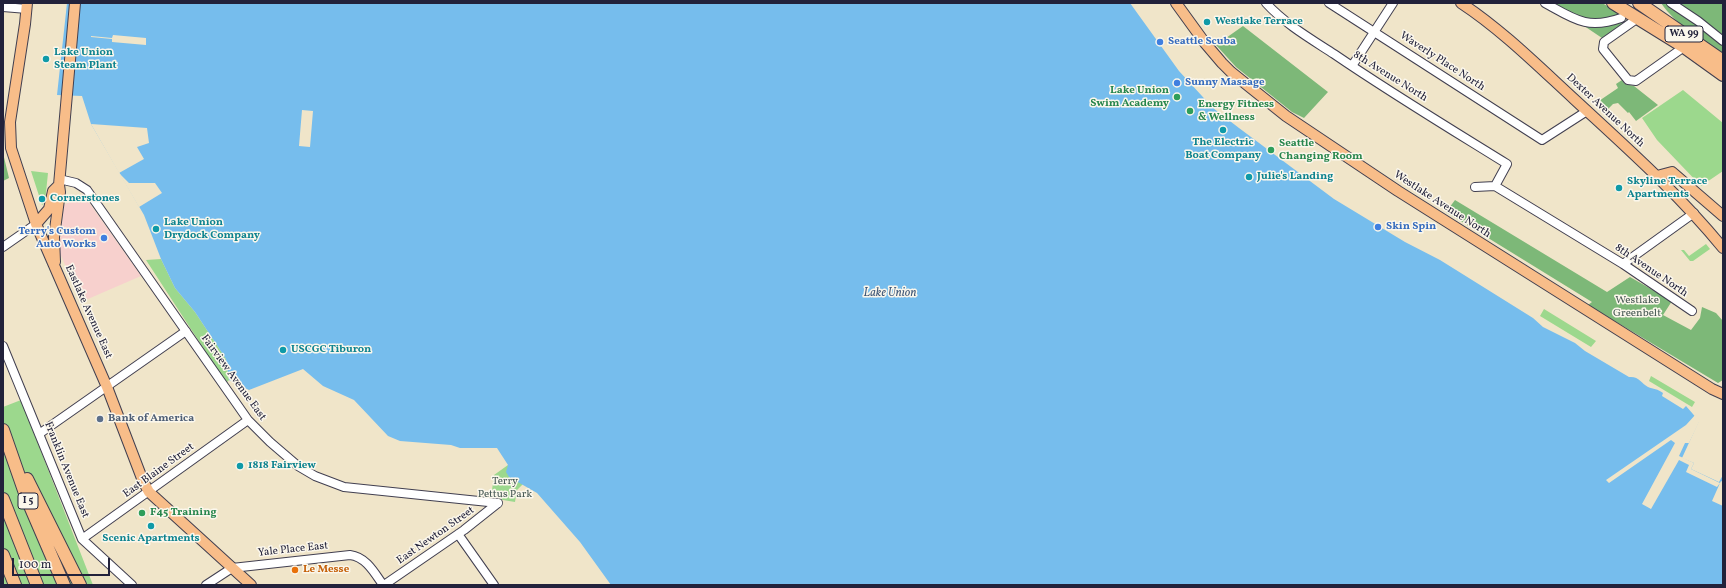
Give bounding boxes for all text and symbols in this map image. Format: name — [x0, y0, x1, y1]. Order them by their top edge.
place label: Westlake Terrace — [1215, 15, 1303, 29]
marker: Westlake Terrace — [1202, 17, 1212, 27]
road number: WA 99 — [1665, 26, 1703, 42]
street label: Waverly Place North — [1397, 30, 1487, 94]
place label: Seattle Scuba — [1168, 35, 1236, 49]
marker: Seattle Scuba — [1155, 37, 1165, 47]
place label: Lake Union Steam Plant — [54, 46, 117, 72]
street label: 8th Avenue North — [1350, 49, 1430, 105]
marker: Lake Union Steam Plant — [41, 54, 51, 64]
street label: Dexter Avenue North — [1563, 71, 1647, 151]
place label: Sunny Massage — [1185, 76, 1265, 90]
marker: Sunny Massage — [1172, 78, 1182, 88]
place label: Lake Union Swim Academy — [1090, 84, 1169, 110]
marker: Lake Union Swim Academy — [1172, 92, 1182, 102]
place label: Energy Fitness & Wellness — [1198, 98, 1274, 124]
marker: Energy Fitness & Wellness — [1185, 106, 1195, 116]
marker: The Electric Boat Company — [1218, 125, 1228, 135]
place label: The Electric Boat Company — [1185, 136, 1261, 162]
place label: Seattle Changing Room — [1279, 137, 1363, 163]
marker: Seattle Changing Room — [1266, 145, 1276, 155]
street label: Westlake Avenue North — [1391, 169, 1493, 241]
place label: Julie's Landing — [1257, 170, 1333, 184]
marker: Julie's Landing — [1244, 172, 1254, 182]
place label: Skyline Terrace Apartments — [1627, 175, 1707, 201]
marker: Skyline Terrace Apartments — [1614, 183, 1624, 193]
place label: Cornerstones — [50, 192, 120, 206]
marker: Cornerstones — [37, 194, 47, 204]
place label: Lake Union Drydock Company — [164, 216, 260, 242]
place label: Skin Spin — [1386, 220, 1436, 234]
marker: Skin Spin — [1373, 222, 1383, 232]
marker: Lake Union Drydock Company — [151, 224, 161, 234]
place label: Terry's Custom Auto Works — [18, 225, 96, 251]
marker: Terry's Custom Auto Works — [99, 233, 109, 243]
street label: 8th Avenue North — [1612, 242, 1690, 300]
street label: Eastlake Avenue East — [61, 263, 115, 361]
water label: Lake Union — [864, 287, 916, 301]
park label: Westlake Greenbelt — [1613, 294, 1661, 320]
street label: Fairview Avenue East — [197, 333, 269, 423]
place label: USCGC Tiburon — [291, 343, 371, 357]
marker: USCGC Tiburon — [278, 345, 288, 355]
place label: Bank of America — [108, 412, 194, 426]
marker: Bank of America — [95, 414, 105, 424]
street label: Franklin Avenue East — [41, 420, 91, 520]
street label: East Blaine Street — [121, 441, 197, 501]
place label: 1818 Fairview — [248, 459, 316, 473]
marker: 1818 Fairview — [235, 461, 245, 471]
park label: Terry Pettus Park — [478, 475, 532, 501]
road number: I 5 — [18, 493, 38, 509]
street label: East Newton Street — [395, 504, 477, 568]
place label: F45 Training — [150, 506, 217, 520]
marker: F45 Training — [137, 508, 147, 518]
marker: Scenic Apartments — [146, 521, 156, 531]
place label: Scenic Apartments — [102, 532, 200, 546]
street label: Yale Place East — [257, 540, 329, 560]
scale bar — [14, 550, 112, 576]
text: 100 m — [19, 557, 51, 573]
place label: Le Messe — [303, 563, 349, 577]
marker: Le Messe — [290, 565, 300, 575]

